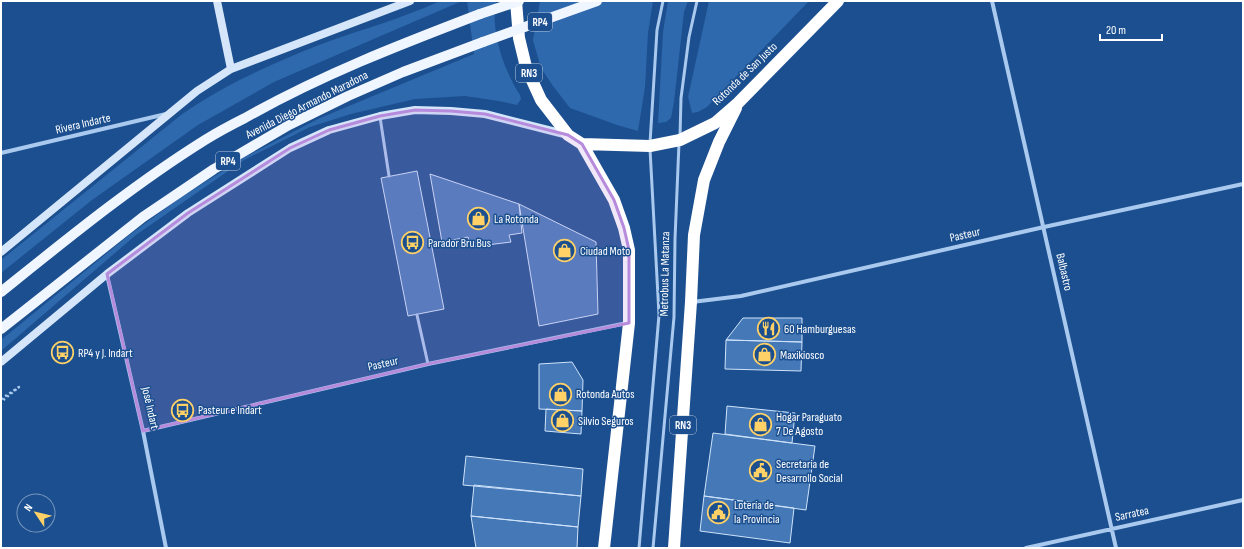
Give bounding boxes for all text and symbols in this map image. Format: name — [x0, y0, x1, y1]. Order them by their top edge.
road number: RP4 — [528, 13, 552, 31]
scale bar — [1100, 16, 1162, 42]
text: 20 m — [1106, 23, 1126, 38]
street label: Rotonda de San Justo — [709, 39, 781, 109]
road number: RN3 — [516, 64, 542, 82]
street label: Avenida Diego Armando Maradona — [242, 67, 371, 143]
street label: Rivera Indarte — [54, 110, 112, 138]
road number: RP4 — [216, 152, 240, 170]
shop icon: La Rotonda — [466, 206, 492, 232]
place label: La Rotonda — [494, 212, 539, 227]
street label: Pasteur — [948, 224, 982, 246]
bus stop icon: Parador Bru Bus — [399, 230, 425, 256]
street label: Metrobus La Matanza — [657, 231, 673, 317]
place label: Parador Bru Bus — [428, 236, 491, 251]
shop icon: Ciudad Moto — [552, 238, 578, 264]
place label: Ciudad Moto — [580, 244, 630, 259]
street label: Balbastro — [1052, 252, 1076, 292]
restaurant icon: 60 Hamburguesas — [755, 316, 781, 342]
place label: 60 Hamburguesas — [784, 322, 856, 337]
bus stop icon: RP4 y J. Indart — [50, 340, 76, 366]
shop icon: Maxikiosco — [751, 342, 777, 368]
place label: RP4 y J. Indart — [78, 346, 133, 361]
place label: Maxikiosco — [780, 348, 824, 363]
street label: Pasteur — [366, 353, 400, 375]
shop icon: Rotonda Autos — [548, 381, 574, 407]
street label: José Indart — [138, 384, 162, 431]
place label: Rotonda Autos — [576, 387, 635, 402]
bus stop icon: Pasteur e Indart — [170, 397, 196, 423]
place label: Pasteur e Indart — [198, 403, 262, 418]
shop icon: Silvio Seguros — [550, 408, 576, 434]
place label: Hogar Paraguato 7 De Agosto — [776, 410, 842, 439]
shop icon: Hogar Paraguato 7 De Agosto — [747, 411, 773, 437]
place label: Silvio Seguros — [578, 414, 634, 429]
road number: RN3 — [670, 416, 696, 434]
place label: Secretaria de Desarrollo Social — [776, 457, 843, 486]
public building icon: Secretaria de Desarrollo Social — [747, 458, 773, 484]
north arrow — [16, 493, 56, 533]
place label: Lotería de la Provincia — [734, 498, 780, 527]
public building icon: Lotería de la Provincia — [705, 499, 731, 525]
text: N — [21, 501, 35, 514]
street label: Sarratea — [1114, 503, 1151, 525]

